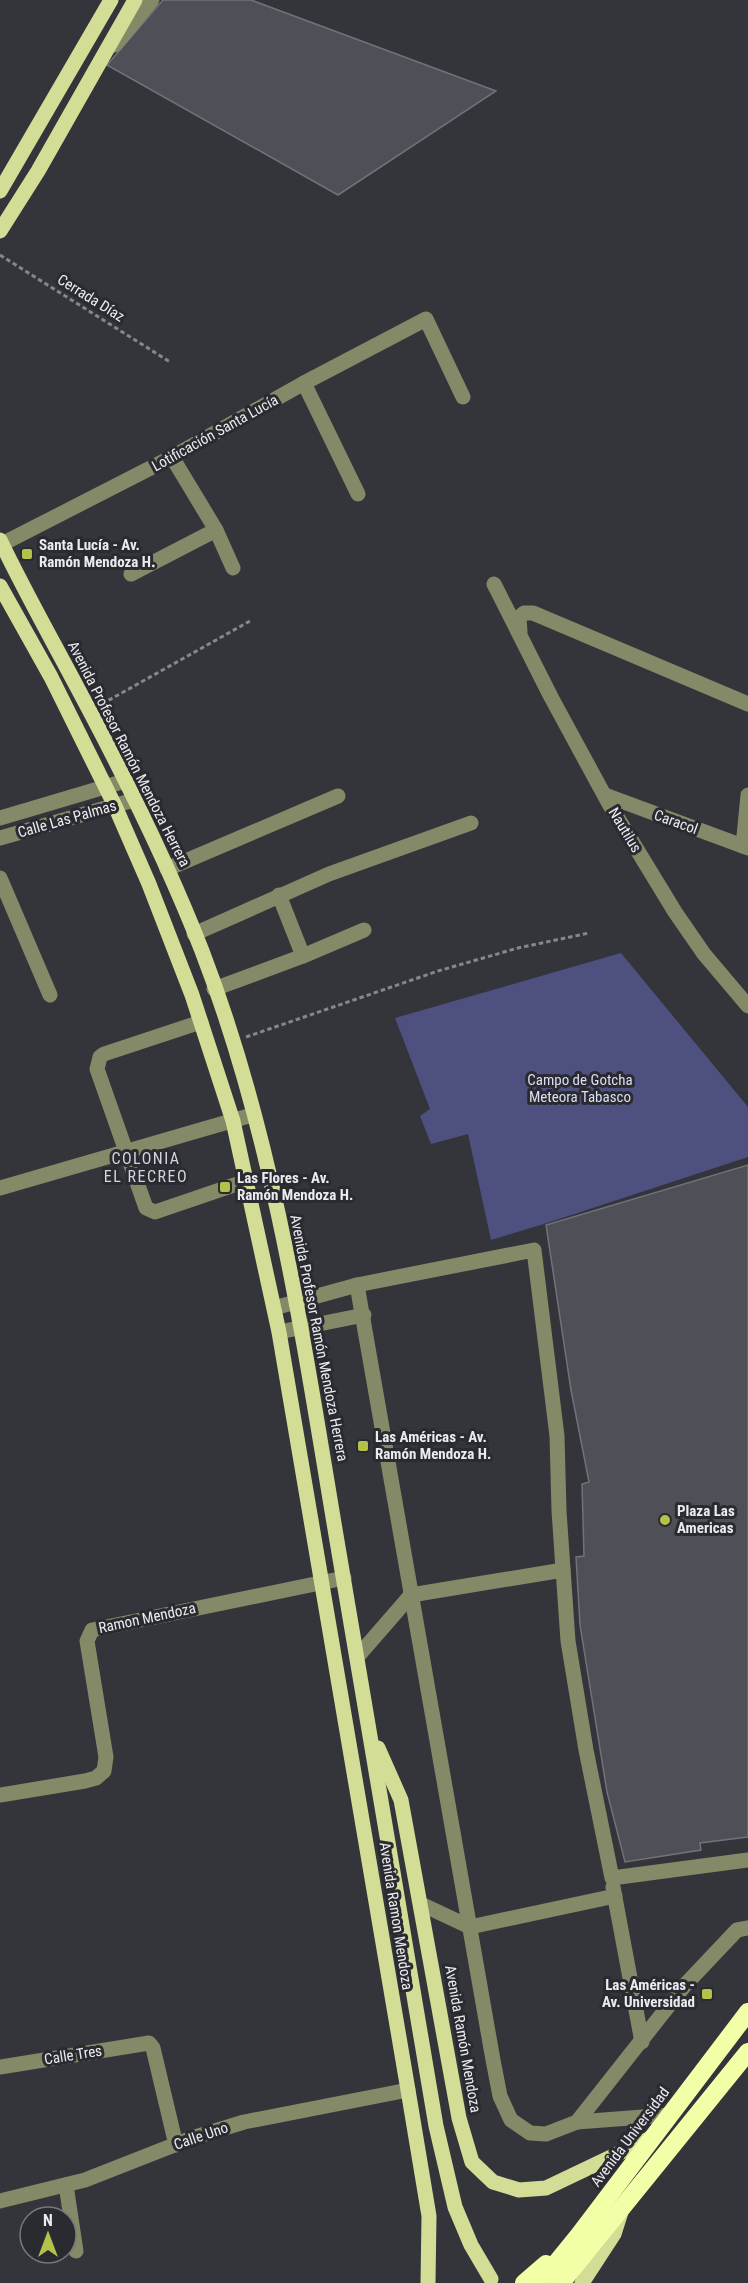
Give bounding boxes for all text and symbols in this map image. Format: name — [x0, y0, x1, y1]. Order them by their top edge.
street label: Cerrada Díaz — [54, 270, 128, 326]
street label: Lotificación Santa Lucía — [149, 391, 281, 475]
place label: Santa Lucía - Av. Ramón Mendoza H. — [39, 536, 155, 571]
marker: Santa Lucía - Av. Ramón Mendoza H. — [20, 547, 34, 561]
street label: Avenida Profesor Ramón Mendoza Herrera — [64, 638, 194, 870]
street label: Calle Las Palmas — [16, 796, 119, 842]
street label: Nautilus — [605, 804, 645, 856]
street label: Caracol — [652, 806, 700, 838]
park label: Campo de Gotcha Meteora Tabasco — [527, 1071, 633, 1106]
district label: COLONIA EL RECREO — [104, 1149, 188, 1186]
place label: Las Flores - Av. Ramón Mendoza H. — [237, 1169, 353, 1204]
marker: Las Flores - Av. Ramón Mendoza H. — [218, 1180, 232, 1194]
street label: Avenida Profesor Ramón Mendoza Herrera — [286, 1213, 352, 1463]
place label: Las Américas - Av. Ramón Mendoza H. — [375, 1428, 491, 1463]
marker: Las Américas - Av. Ramón Mendoza H. — [356, 1439, 370, 1453]
place label: Plaza Las Americas — [677, 1502, 735, 1537]
marker: Plaza Las Americas — [658, 1513, 672, 1527]
street label: Ramon Mendoza — [97, 1599, 197, 1637]
street label: Avenida Ramon Mendoza — [375, 1841, 417, 1991]
street label: Avenida Ramón Mendoza — [441, 1964, 485, 2114]
place label: Las Américas - Av. Universidad — [602, 1976, 695, 2011]
marker: Las Américas - Av. Universidad — [700, 1987, 714, 2001]
street label: Calle Tres — [43, 2042, 103, 2068]
street label: Avenida Universidad — [587, 2084, 673, 2190]
street label: Calle Uno — [171, 2118, 231, 2154]
north arrow — [18, 2205, 78, 2265]
text: N — [43, 2211, 53, 2230]

